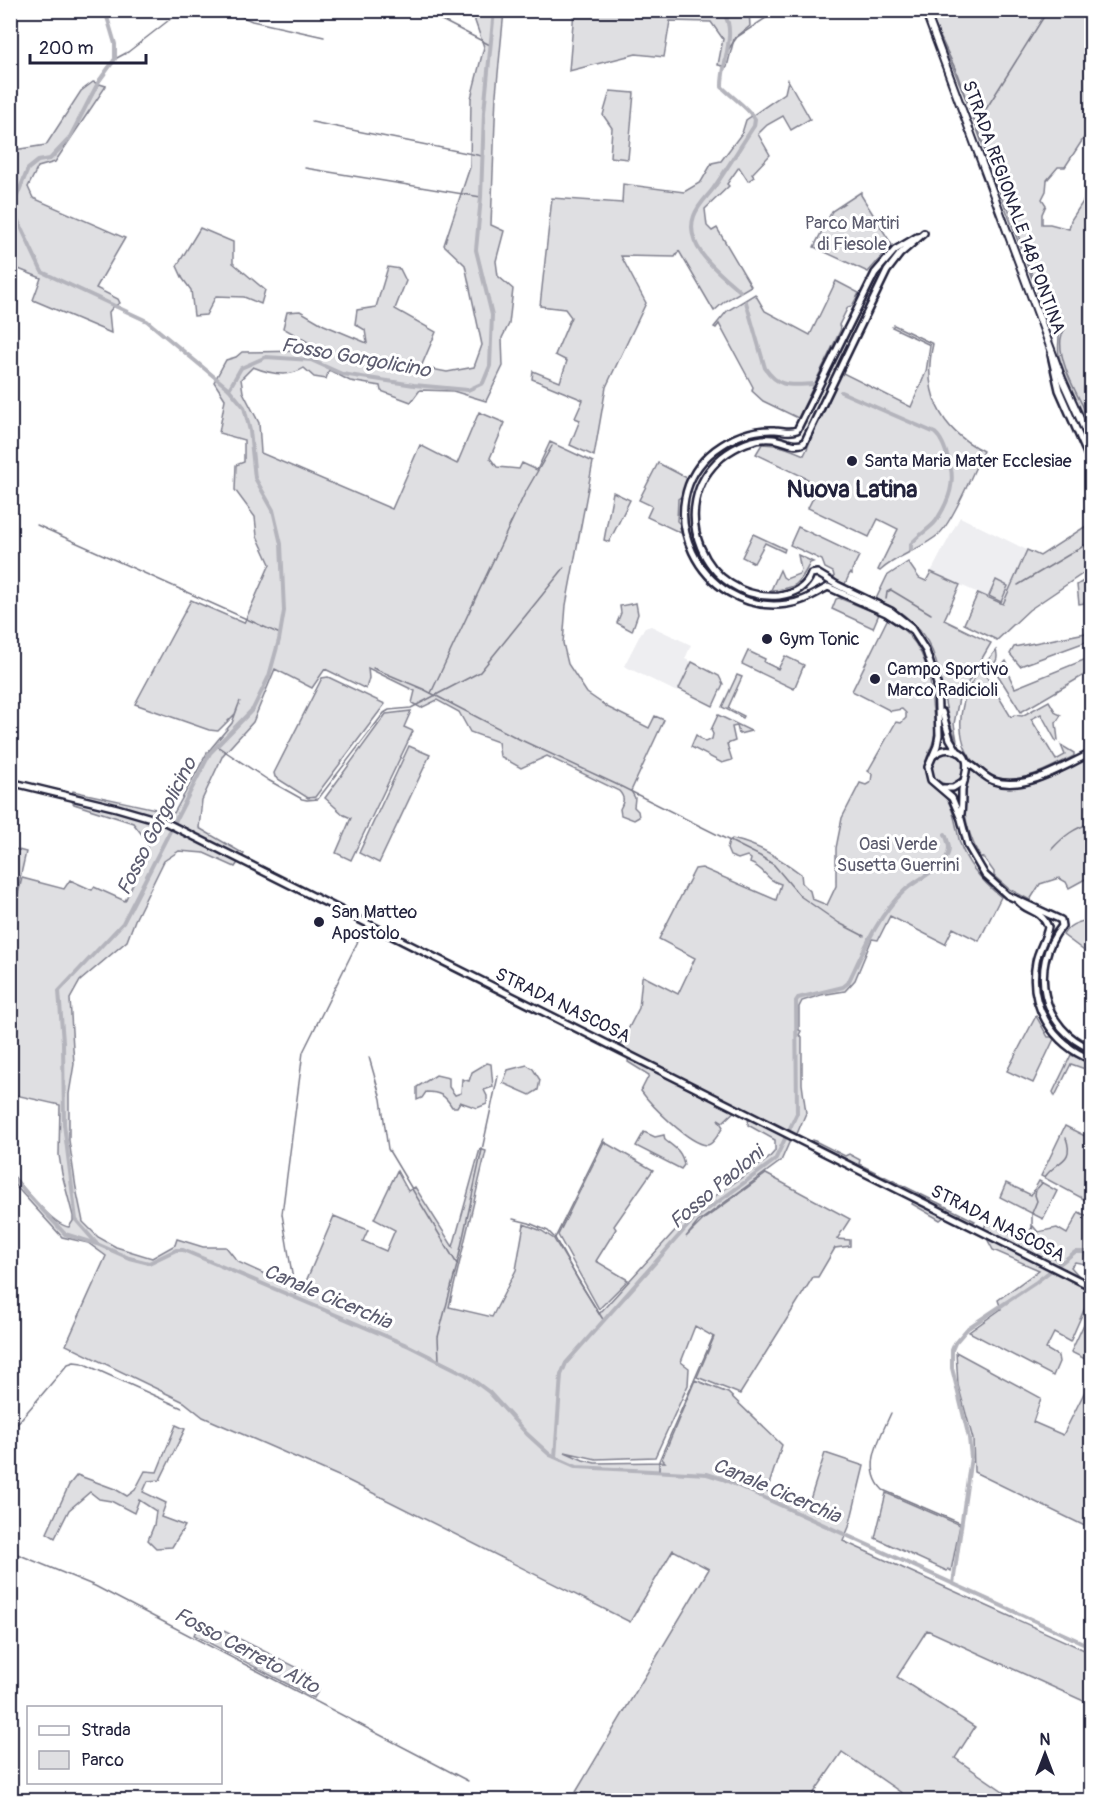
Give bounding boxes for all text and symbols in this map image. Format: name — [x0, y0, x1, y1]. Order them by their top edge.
scale bar — [30, 27, 146, 65]
text: 200 m — [39, 37, 94, 60]
street label: STRADA REGIONALE 148 PONTINA — [957, 77, 1070, 337]
park label: Parco Martiri di Fiesole — [805, 212, 899, 256]
water label: Fosso Gorgolicino — [279, 332, 434, 383]
place label: Santa Maria Mater Ecclesiae — [864, 450, 1072, 473]
marker: Santa Maria Mater Ecclesiae — [845, 454, 859, 468]
district label: Nuova Latina — [787, 475, 917, 504]
place label: Gym Tonic — [779, 628, 860, 651]
marker: Gym Tonic — [760, 632, 774, 646]
place label: Campo Sportivo Marco Radicioli — [887, 658, 1009, 702]
marker: Campo Sportivo Marco Radicioli — [868, 672, 882, 686]
water label: Fosso Gorgolicino — [111, 752, 202, 899]
park label: Oasi Verde Susetta Guerrini — [837, 833, 959, 877]
place label: San Matteo Apostolo — [331, 901, 418, 945]
marker: San Matteo Apostolo — [312, 915, 326, 929]
street label: STRADA NASCOSA — [491, 963, 635, 1048]
water label: Fosso Paoloni — [664, 1139, 771, 1234]
street label: STRADA NASCOSA — [927, 1180, 1069, 1267]
water label: Canale Cicerchia — [260, 1258, 397, 1335]
water label: Canale Cicerchia — [709, 1452, 846, 1529]
water label: Fosso Cerreto Alto — [170, 1602, 325, 1700]
legend — [27, 1706, 222, 1784]
text: Strada — [81, 1719, 131, 1742]
north arrow — [1015, 1724, 1075, 1784]
text: N — [1040, 1730, 1051, 1750]
text: Parco — [81, 1749, 124, 1772]

